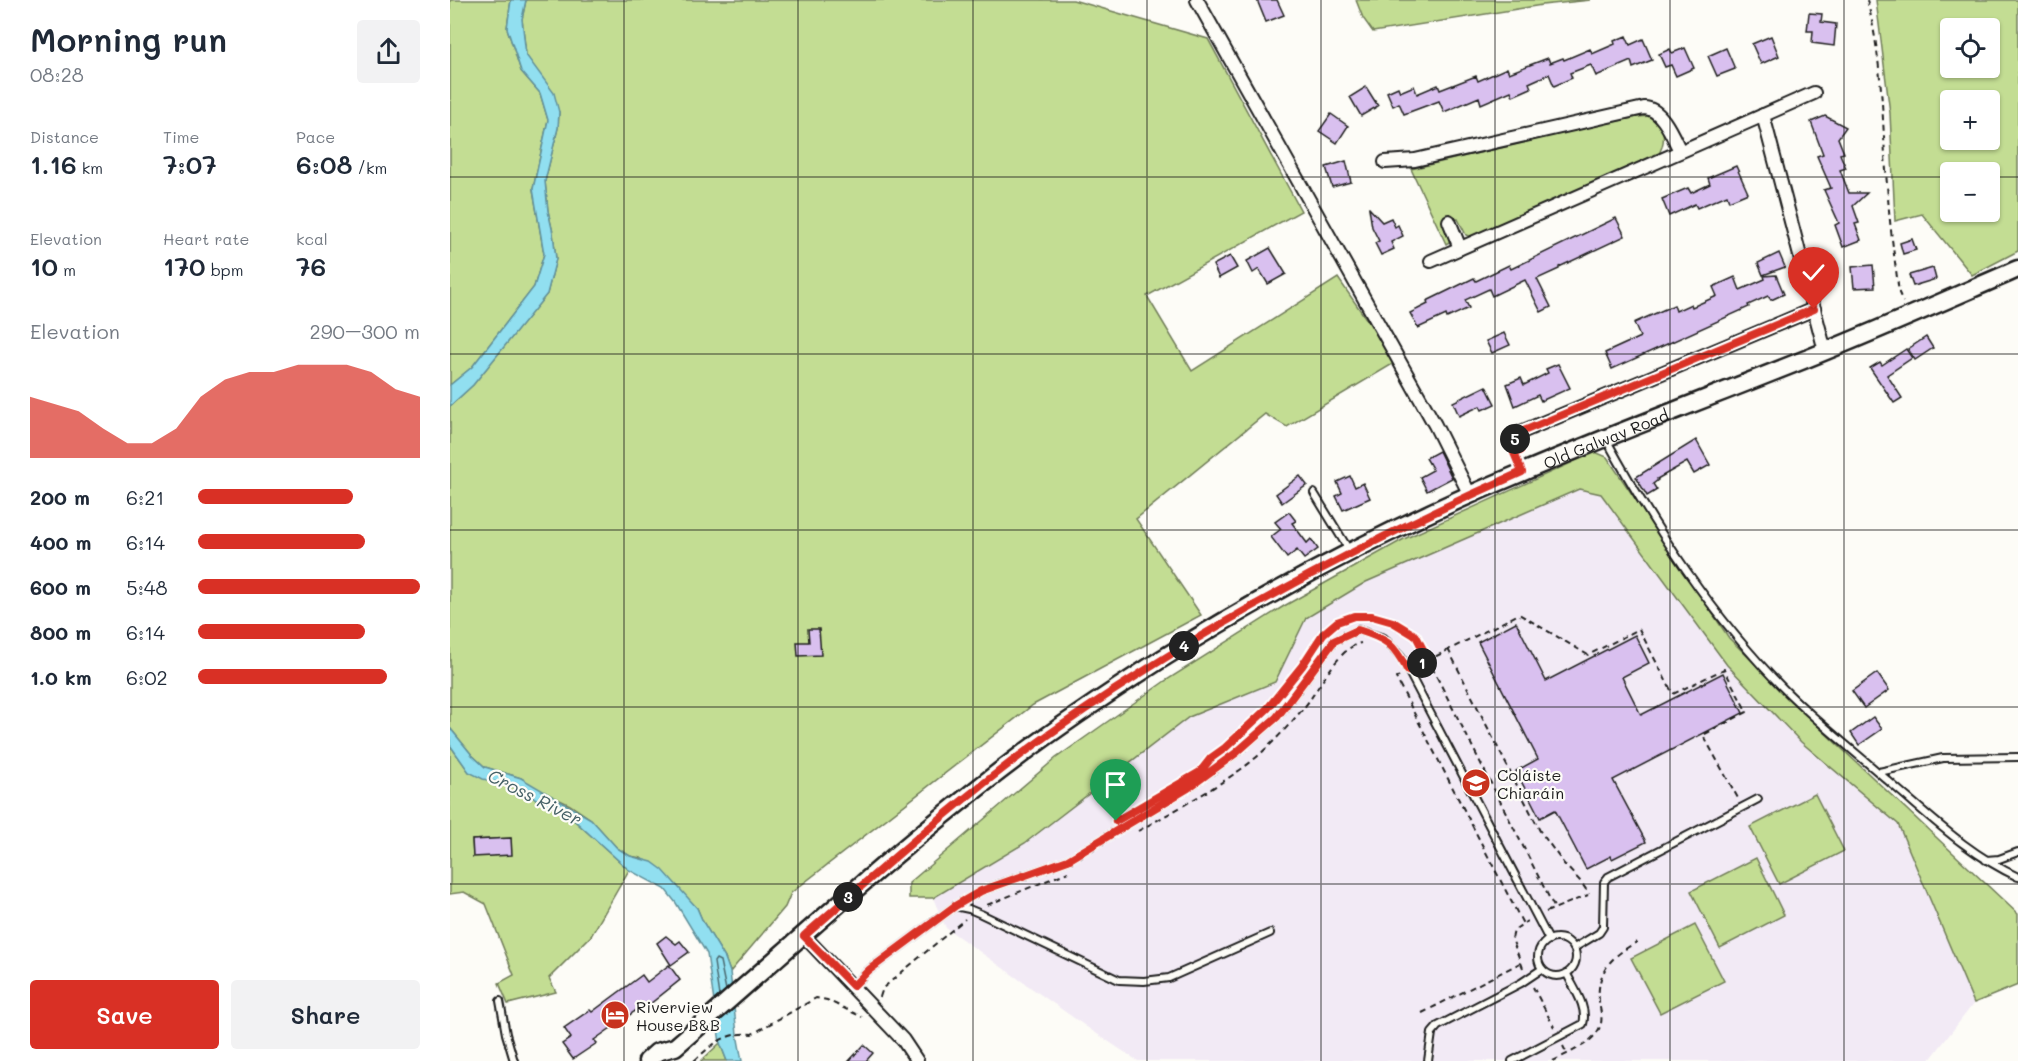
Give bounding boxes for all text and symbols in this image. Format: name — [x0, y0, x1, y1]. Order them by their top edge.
text: Morning run — [30, 17, 227, 60]
map controls — [1940, 18, 2000, 222]
button: locate — [1940, 18, 2000, 78]
button: share — [357, 20, 420, 83]
text: 08:28 — [30, 61, 84, 87]
button: + — [1940, 90, 2000, 150]
text: Distance — [30, 126, 99, 147]
text: Time — [163, 126, 199, 147]
text: Pace — [296, 126, 335, 147]
text: 1.16 — [30, 147, 77, 181]
text: 7:07 — [163, 147, 217, 181]
text: 6:08 — [296, 147, 352, 181]
text: km — [77, 157, 103, 178]
text: /km — [352, 157, 387, 178]
button: − — [1940, 162, 2000, 222]
text: Elevation — [30, 228, 102, 249]
text: Heart rate — [163, 228, 249, 249]
text: kcal — [296, 228, 328, 249]
pin — [1788, 247, 1839, 309]
text: 10 — [30, 249, 58, 283]
text: 170 — [163, 249, 206, 283]
text: 76 — [296, 249, 326, 283]
icon: check — [1797, 256, 1830, 289]
text: m — [58, 259, 76, 280]
text: bpm — [206, 259, 243, 280]
text: Elevation — [30, 318, 120, 344]
text: 290–300 m — [310, 318, 420, 344]
street label: Old Galway Road — [1540, 404, 1672, 473]
pin: 5 — [1500, 424, 1530, 454]
text: 5 — [1510, 428, 1520, 449]
text: 200 m — [30, 484, 90, 510]
text: 6:21 — [126, 484, 164, 510]
text: 400 m — [30, 529, 91, 555]
text: 6:14 — [126, 529, 165, 555]
text: 600 m — [30, 574, 91, 600]
text: 5:48 — [126, 574, 168, 600]
text: 800 m — [30, 619, 91, 645]
text: 6:14 — [126, 619, 165, 645]
pin: 4 — [1169, 631, 1199, 661]
text: 4 — [1179, 635, 1189, 656]
pin: 1 — [1407, 648, 1437, 678]
text: 1 — [1418, 652, 1426, 673]
text: 1.0 km — [30, 664, 92, 690]
text: 6:02 — [126, 664, 168, 690]
pin — [1090, 759, 1141, 821]
water label: Cross River — [484, 763, 586, 831]
place label: Coláiste Chiaráin — [1497, 764, 1564, 803]
school or university icon: Coláiste Chiaráin — [1460, 767, 1492, 799]
icon: arrive — [1099, 768, 1132, 801]
pin: 3 — [833, 882, 863, 912]
text: 3 — [843, 886, 853, 907]
button: Save — [30, 980, 219, 1049]
button: Share — [231, 980, 420, 1049]
place label: Riverview House B&B — [636, 996, 720, 1035]
hotel icon: Riverview House B&B — [599, 999, 631, 1031]

